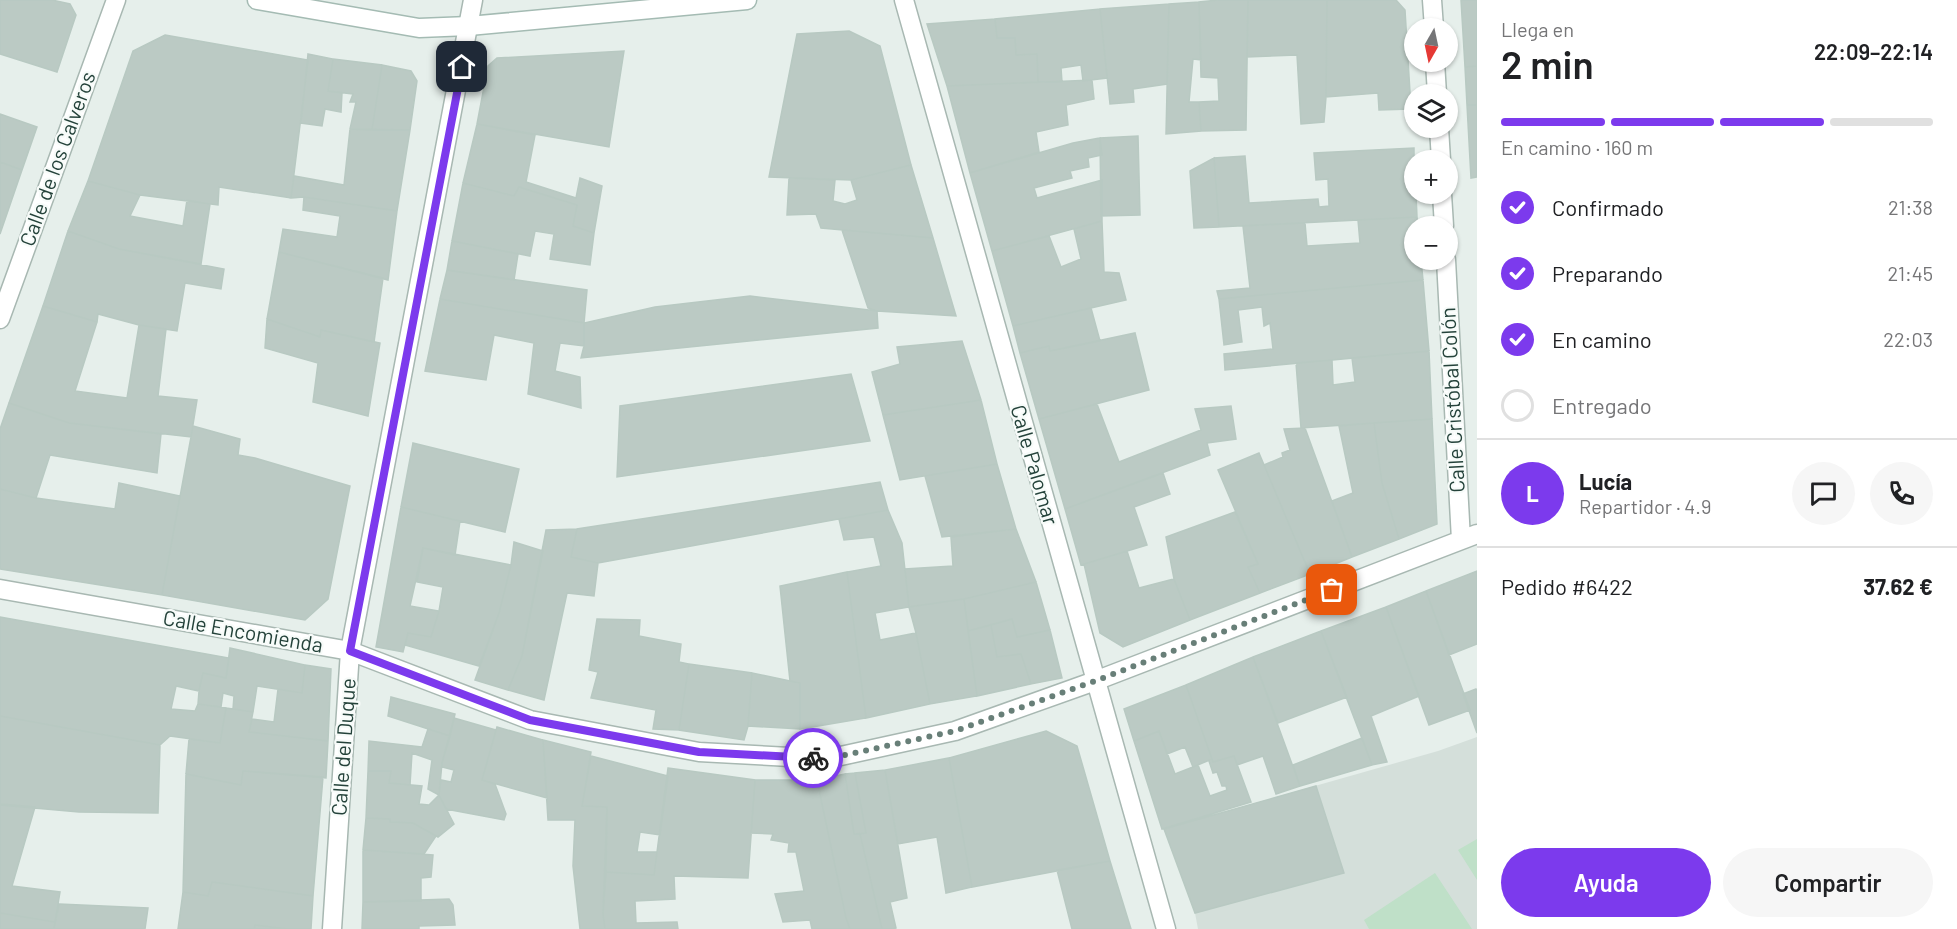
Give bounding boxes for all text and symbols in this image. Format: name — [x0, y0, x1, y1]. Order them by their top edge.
text: Llega en — [1501, 17, 1574, 41]
north arrow — [1404, 18, 1458, 72]
map controls — [1404, 18, 1458, 270]
text: 22:09–22:14 — [1814, 38, 1933, 64]
text: 2 min — [1501, 40, 1594, 87]
pin — [436, 41, 487, 92]
icon: home — [445, 50, 478, 83]
street label: Calle de los Calveros — [13, 68, 100, 249]
button: layers — [1404, 84, 1458, 138]
text: En camino · 160 m — [1501, 135, 1653, 159]
button: + — [1404, 150, 1458, 204]
icon: check — [1501, 191, 1534, 224]
text: Confirmado — [1552, 194, 1664, 220]
text: 21:38 — [1888, 195, 1933, 219]
button: − — [1404, 216, 1458, 270]
icon: check — [1501, 257, 1534, 290]
text: Preparando — [1552, 260, 1663, 286]
text: 21:45 — [1887, 261, 1933, 285]
street label: Calle Cristóbal Colón — [1434, 307, 1469, 493]
icon: check — [1501, 323, 1534, 356]
text: En camino — [1552, 326, 1652, 352]
text: 22:03 — [1883, 327, 1933, 351]
text: Entregado — [1552, 392, 1652, 418]
street label: Calle Palomar — [1006, 402, 1065, 528]
button: chat — [1792, 462, 1855, 525]
button: phone — [1870, 462, 1933, 525]
text: Lucía — [1579, 468, 1632, 494]
text: L — [1526, 480, 1539, 506]
text: Repartidor · 4.9 — [1579, 494, 1711, 518]
pin — [1306, 564, 1357, 615]
icon: bag — [1315, 573, 1348, 606]
text: Pedido #6422 — [1501, 573, 1633, 599]
text: 37.62 € — [1863, 573, 1933, 599]
street label: Calle Encomienda — [161, 604, 325, 657]
street label: Calle del Duque — [325, 677, 360, 817]
courier — [783, 728, 843, 788]
icon: bike — [797, 742, 830, 775]
button: Ayuda — [1501, 848, 1711, 917]
button: Compartir — [1723, 848, 1933, 917]

